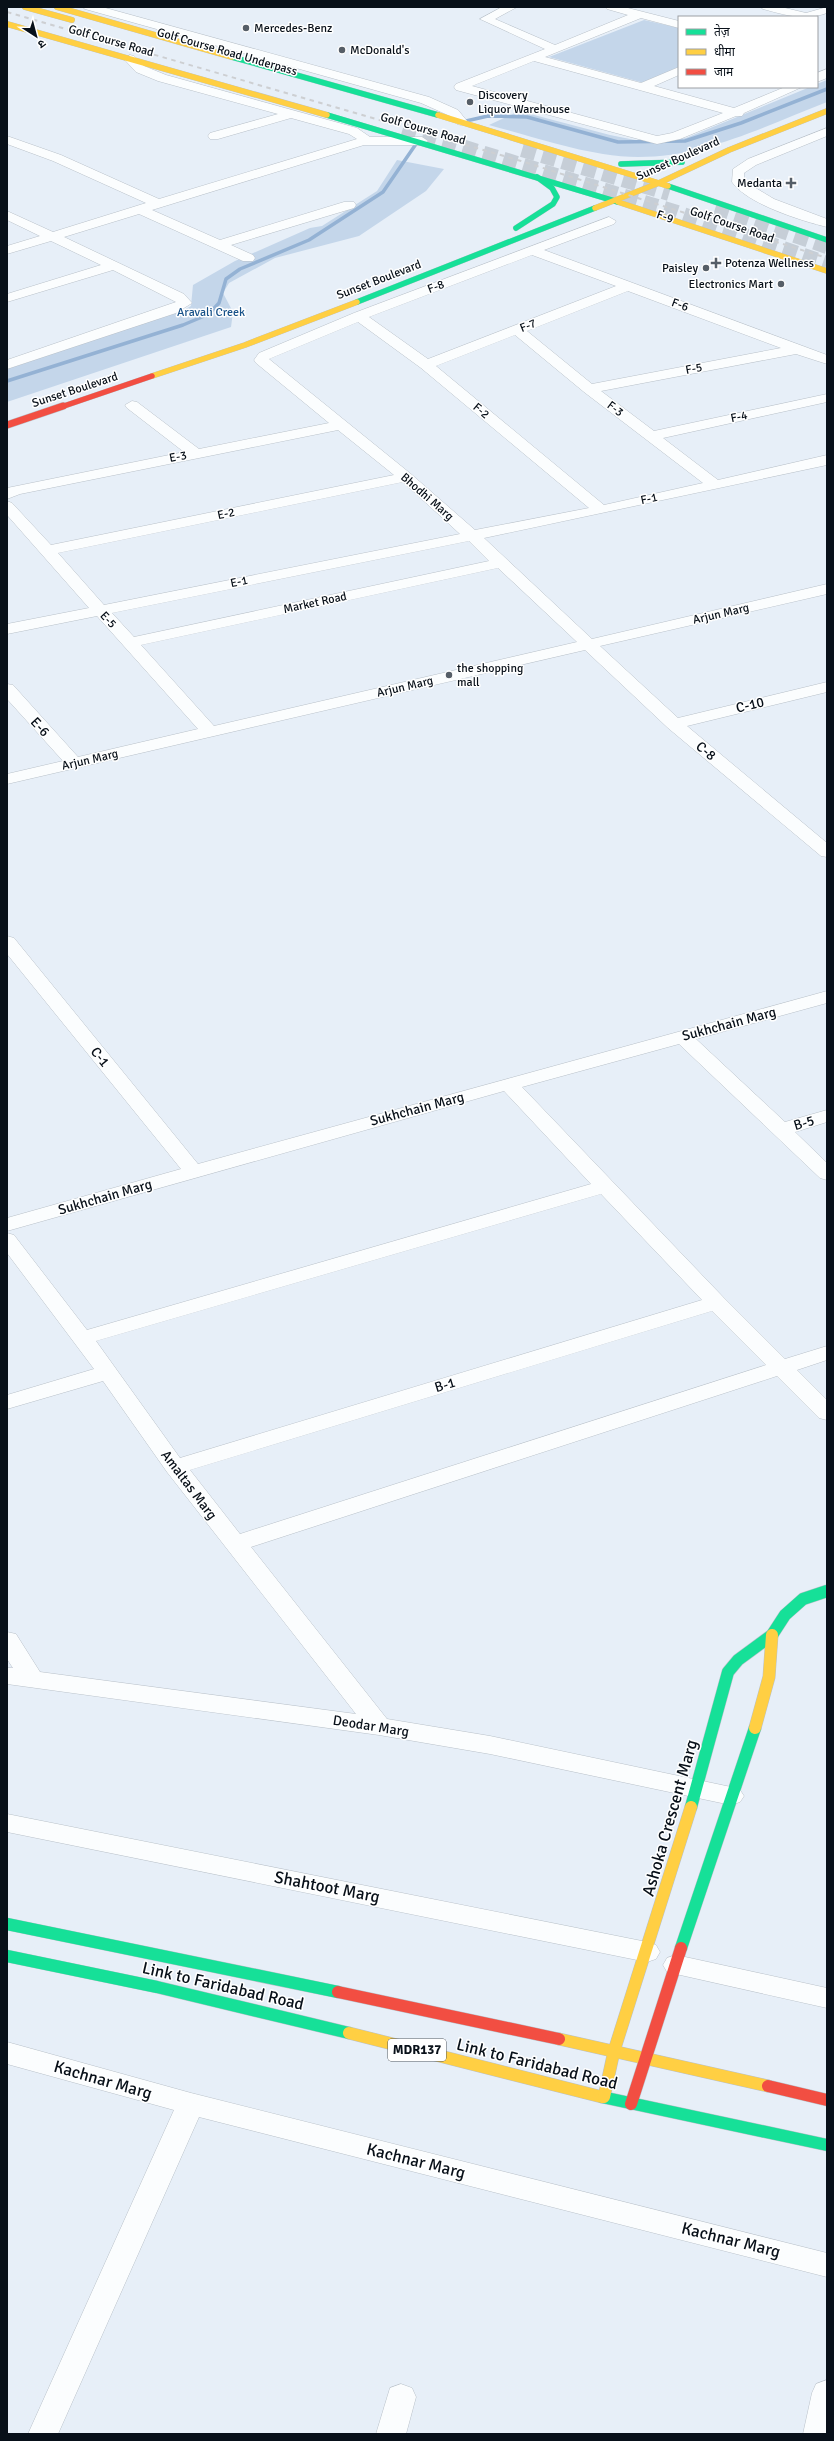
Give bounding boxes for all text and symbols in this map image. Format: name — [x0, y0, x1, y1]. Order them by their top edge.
north arrow — [16, 16, 56, 56]
legend — [678, 16, 818, 88]
place label: Mercedes-Benz — [254, 21, 332, 36]
street label: Golf Course Road — [67, 22, 155, 60]
marker: Mercedes-Benz — [241, 23, 251, 33]
text: तेज़ — [714, 24, 731, 40]
street label: Golf Course Road Underpass — [155, 25, 299, 79]
text: उ — [35, 37, 48, 51]
place label: McDonald's — [350, 43, 410, 58]
text: धीमा — [714, 44, 736, 60]
marker: McDonald's — [337, 45, 347, 55]
text: जाम — [714, 65, 734, 80]
place label: Discovery Liquor Warehouse — [478, 88, 570, 117]
marker: Discovery Liquor Warehouse — [465, 97, 475, 107]
street label: Golf Course Road — [379, 110, 467, 148]
street label: Sunset Boulevard — [634, 134, 722, 184]
place label: Medanta — [737, 176, 782, 191]
marker: Medanta — [785, 177, 797, 189]
street label: Golf Course Road — [688, 204, 776, 246]
street label: F-9 — [655, 207, 675, 227]
place label: Potenza Wellness — [725, 256, 814, 271]
street label: Sunset Boulevard — [335, 257, 423, 303]
marker: Potenza Wellness — [710, 257, 722, 269]
place label: Paisley — [662, 261, 698, 276]
marker: Paisley — [701, 263, 711, 273]
street label: F-8 — [425, 277, 447, 297]
place label: Electronics Mart — [689, 277, 773, 292]
marker: Electronics Mart — [776, 279, 786, 289]
street label: F-6 — [669, 295, 691, 315]
park label: Aravali Creek — [177, 305, 245, 320]
street label: F-7 — [518, 316, 538, 336]
street label: F-5 — [684, 360, 704, 378]
street label: Sunset Boulevard — [30, 369, 120, 411]
street label: F-3 — [604, 398, 626, 420]
street label: F-2 — [470, 400, 492, 422]
street label: F-4 — [729, 408, 749, 426]
street label: E-3 — [168, 448, 188, 466]
street label: Bhodhi Marg — [397, 470, 457, 524]
street label: F-1 — [639, 490, 659, 508]
street label: E-2 — [216, 505, 236, 523]
street label: E-1 — [229, 573, 249, 591]
street label: Market Road — [282, 589, 348, 617]
street label: Arjun Marg — [691, 600, 751, 628]
street label: E-5 — [97, 608, 119, 632]
place label: the shopping mall — [457, 661, 523, 690]
marker: the shopping mall — [444, 670, 454, 680]
street label: Arjun Marg — [375, 673, 435, 701]
street label: C-10 — [734, 693, 766, 717]
street label: E-6 — [27, 714, 53, 740]
street label: C-8 — [693, 738, 719, 764]
street label: Arjun Marg — [60, 746, 120, 774]
street label: Sukhchain Marg — [680, 1003, 778, 1045]
street label: C-1 — [87, 1044, 113, 1070]
street label: Sukhchain Marg — [368, 1088, 466, 1130]
street label: B-5 — [792, 1112, 816, 1134]
street label: Sukhchain Marg — [56, 1175, 154, 1219]
street label: B-1 — [433, 1374, 457, 1396]
street label: Amaltas Marg — [157, 1447, 221, 1523]
street label: Deodar Marg — [332, 1712, 410, 1740]
street label: Ashoka Crescent Marg — [638, 1737, 702, 1899]
street label: Shahtoot Marg — [272, 1866, 382, 1908]
street label: Link to Faridabad Road — [140, 1957, 306, 2015]
street label: Link to Faridabad Road — [454, 2034, 620, 2094]
road number: MDR137 — [388, 2039, 446, 2061]
street label: Kachnar Marg — [51, 2056, 155, 2104]
street label: Kachnar Marg — [364, 2139, 468, 2183]
street label: Kachnar Marg — [679, 2218, 783, 2262]

